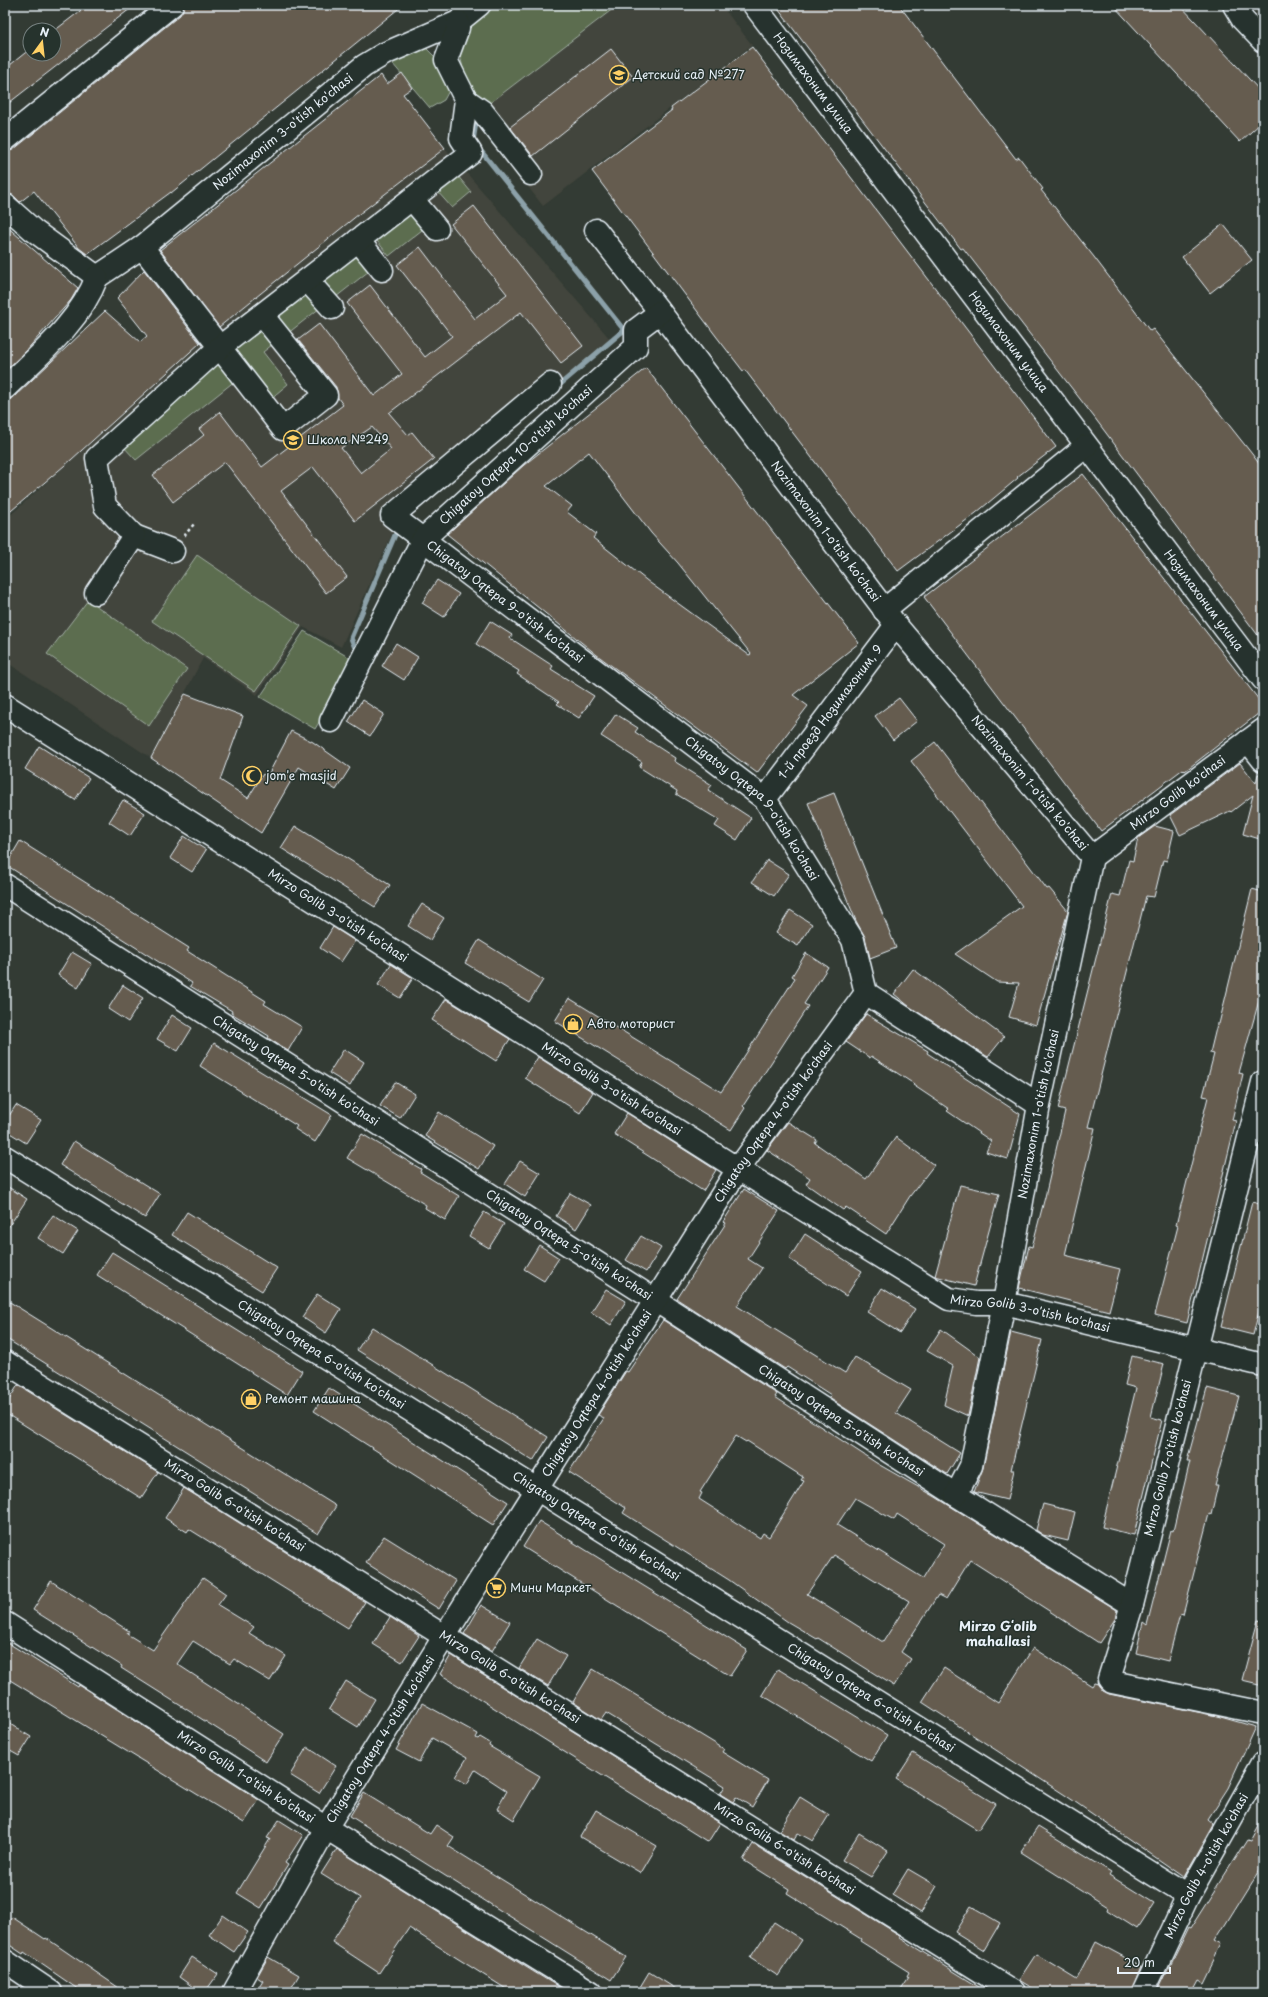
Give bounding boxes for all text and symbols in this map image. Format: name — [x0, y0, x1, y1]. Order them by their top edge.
north arrow — [22, 22, 62, 62]
text: N — [38, 23, 51, 41]
street label: Нозимахоним улица — [770, 28, 858, 137]
school or university icon: Детский сад №277 — [608, 64, 630, 86]
place label: Детский сад №277 — [632, 65, 745, 83]
street label: Nozimaxonim 3-o'tish ko'chasi — [208, 69, 356, 194]
street label: Нозимахоним улица — [965, 287, 1054, 396]
street label: Chigatoy Oqtepa 10-o'tish ko'chasi — [435, 381, 596, 529]
school or university icon: Школа №249 — [282, 429, 304, 451]
place label: Школа №249 — [307, 430, 389, 448]
street label: Nozimaxonim 1-o'tish ko'chasi — [767, 457, 885, 605]
street label: Chigatoy Oqtepa 9-o'tish ko'chasi — [423, 535, 589, 667]
street label: Нозимахоним улица — [1160, 545, 1249, 655]
street label: 1-й проезд Нозимахоним, 9 — [773, 640, 886, 782]
street label: Nozimaxonim 1-o'tish ko'chasi — [968, 711, 1093, 854]
street label: Chigatoy Oqtepa 9-o'tish ko'chasi — [681, 731, 824, 884]
street label: Mirzo Golib ko'chasi — [1126, 751, 1229, 834]
mosque icon: jom'e masjid — [241, 765, 263, 787]
place label: jom'e masjid — [265, 766, 337, 784]
street label: Mirzo Golib 3-o'tish ko'chasi — [265, 864, 412, 966]
street label: Chigatoy Oqtepa 5-o'tish ko'chasi — [209, 1010, 383, 1130]
shop icon: Авто моторист — [562, 1013, 584, 1035]
place label: Авто моторист — [587, 1014, 675, 1032]
street label: Nozimaxonim 1-o'tish ko'chasi — [1013, 1027, 1063, 1200]
street label: Mirzo Golib 3-o'tish ko'chasi — [539, 1037, 686, 1139]
street label: Chigatoy Oqtepa 4-o'tish ko'chasi — [709, 1037, 836, 1206]
street label: Chigatoy Oqtepa 5-o'tish ko'chasi — [483, 1184, 656, 1304]
street label: Mirzo Golib 3-o'tish ko'chasi — [949, 1289, 1112, 1336]
street label: Chigatoy Oqtepa 6-o'tish ko'chasi — [234, 1295, 409, 1413]
street label: Chigatoy Oqtepa 4-o'tish ko'chasi — [537, 1306, 655, 1480]
street label: Chigatoy Oqtepa 5-o'tish ko'chasi — [755, 1359, 928, 1480]
street label: Mirzo Golib 7-o'tish ko'chasi — [1139, 1377, 1195, 1538]
shop icon: Ремонт машина — [240, 1388, 262, 1410]
place label: Ремонт машина — [265, 1389, 361, 1407]
street label: Mirzo Golib 6-o'tish ko'chasi — [161, 1454, 309, 1556]
street label: Chigatoy Oqtepa 6-o'tish ko'chasi — [509, 1466, 684, 1585]
supermarket icon: Мини Маркет — [485, 1577, 507, 1599]
place label: Мини Маркет — [510, 1578, 591, 1596]
district label: Mirzo Gʻolib mahallasi — [959, 1616, 1037, 1650]
street label: Mirzo Golib 6-o'tish ko'chasi — [436, 1625, 584, 1727]
street label: Chigatoy Oqtepa 6-o'tish ko'chasi — [784, 1638, 959, 1756]
street label: Chigatoy Oqtepa 4-o'tish ko'chasi — [321, 1652, 439, 1826]
street label: Mirzo Golib 1-o'tish ko'chasi — [174, 1725, 319, 1827]
street label: Mirzo Golib 4-o'tish ko'chasi — [1159, 1790, 1252, 1941]
street label: Mirzo Golib 6-o'tish ko'chasi — [711, 1797, 859, 1899]
scale bar — [1118, 1949, 1170, 1975]
text: 20 m — [1124, 1953, 1155, 1971]

